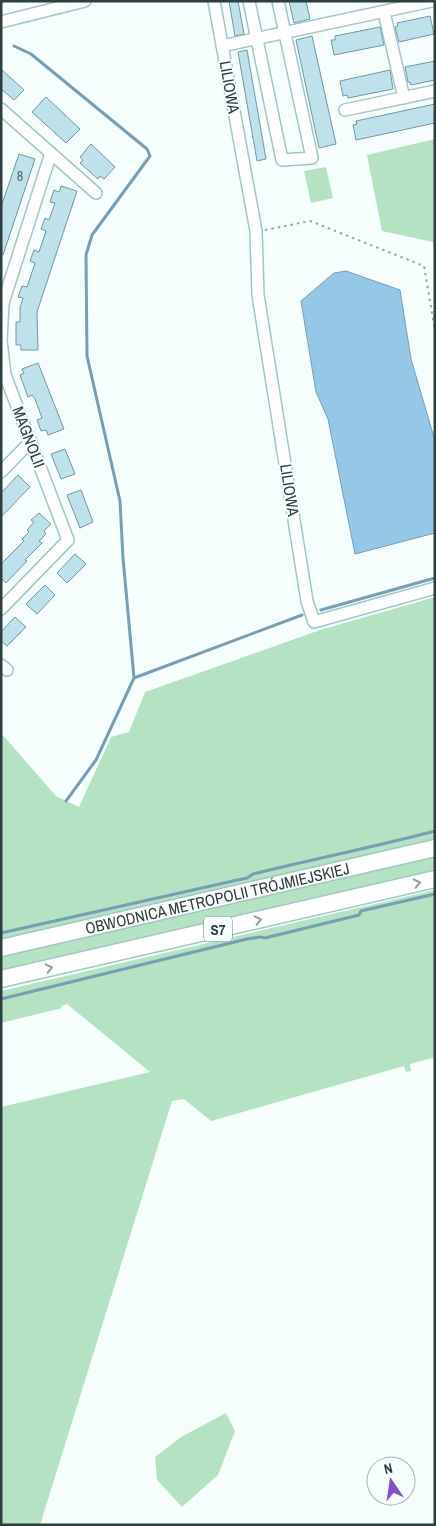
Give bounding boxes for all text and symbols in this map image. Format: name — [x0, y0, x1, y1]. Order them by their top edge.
street label: LILIOWA — [215, 59, 245, 115]
house number: 8 — [17, 167, 23, 185]
street label: MAGNOLII — [7, 403, 51, 471]
street label: LILIOWA — [275, 462, 305, 518]
street label: OBWODNICA METROPOLII TRÓJMIEJSKIEJ — [83, 857, 352, 939]
one-way arrow — [412, 878, 421, 889]
one-way arrow — [254, 915, 263, 926]
road number: S7 — [204, 916, 232, 942]
one-way arrow — [44, 963, 53, 974]
north arrow — [366, 1456, 416, 1506]
text: N — [382, 1459, 394, 1478]

